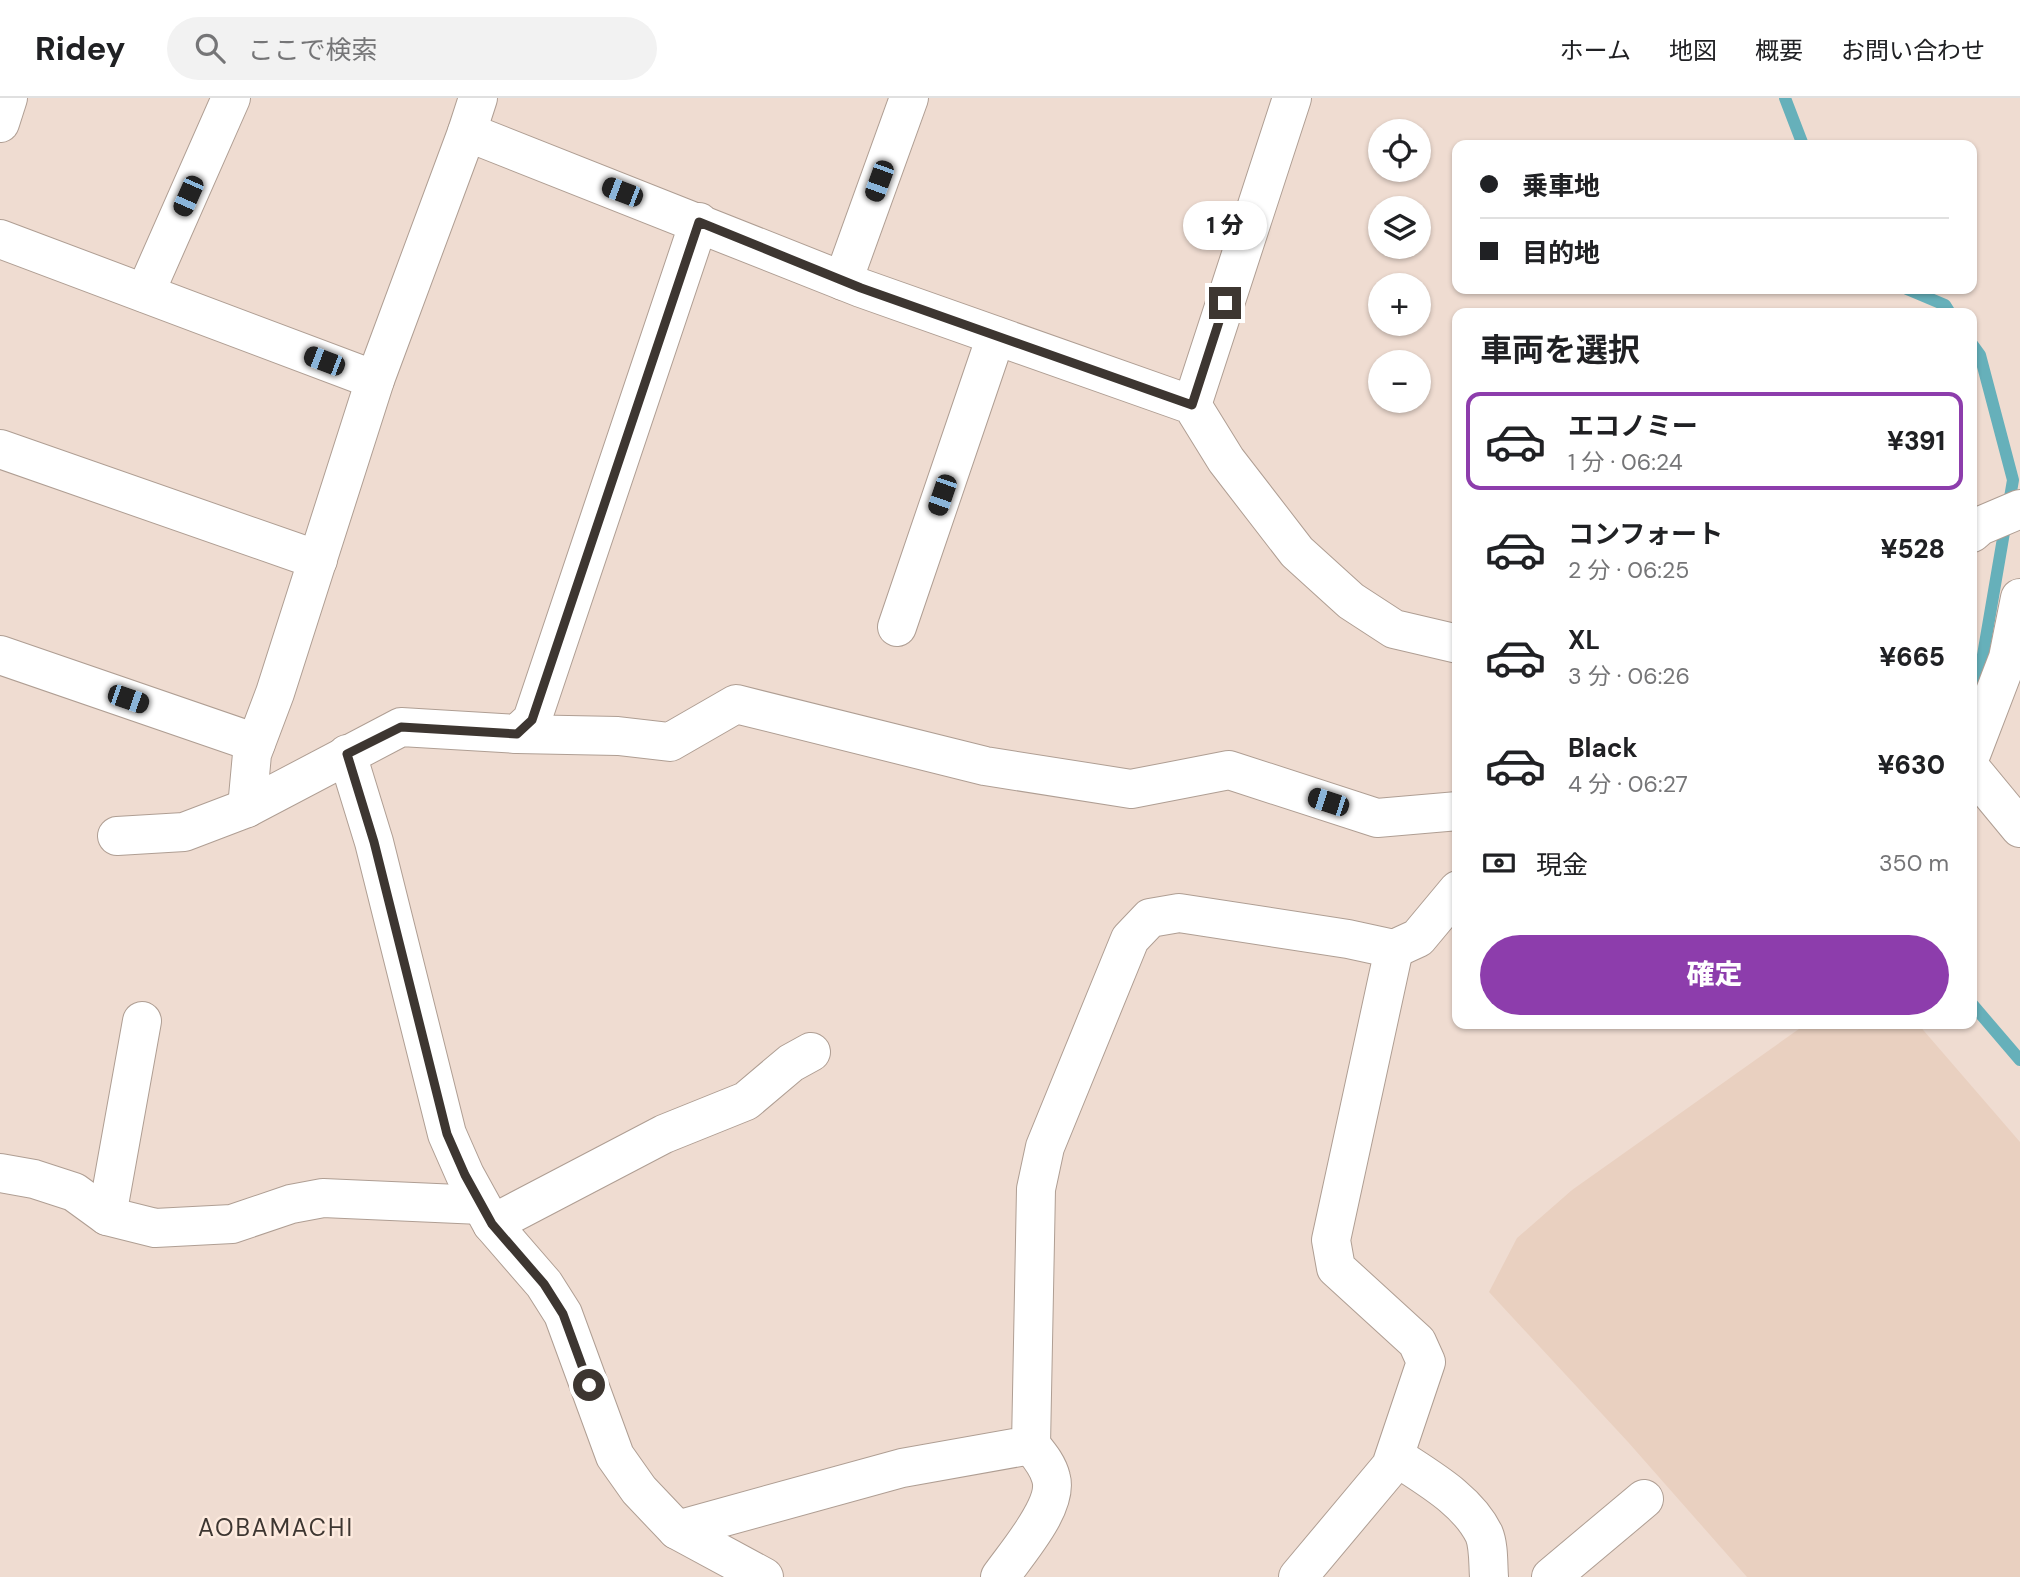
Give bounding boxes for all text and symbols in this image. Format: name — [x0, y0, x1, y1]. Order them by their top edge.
search box — [167, 17, 657, 80]
text: Ridey — [35, 27, 125, 70]
icon: search — [191, 29, 229, 67]
text: ここで検索 — [247, 33, 377, 67]
text: ホーム — [1560, 35, 1631, 66]
text: 地図 — [1669, 35, 1717, 66]
text: 概要 — [1755, 35, 1803, 66]
text: お問い合わせ — [1841, 35, 1985, 66]
map controls — [1368, 119, 1431, 413]
button: locate — [1368, 119, 1431, 182]
car — [862, 158, 897, 204]
text: 乗車地 — [1522, 169, 1600, 203]
car — [170, 173, 207, 219]
car — [599, 175, 646, 209]
button: layers — [1368, 196, 1431, 259]
callout: 1 分 — [1183, 202, 1267, 250]
text: 1 分 — [1207, 210, 1243, 240]
text: 目的地 — [1522, 236, 1600, 270]
button: + — [1368, 273, 1431, 336]
route end — [1209, 287, 1241, 319]
text: 車両を選択 — [1480, 329, 1640, 371]
car — [301, 344, 348, 378]
button: − — [1368, 350, 1431, 413]
text: エコノミー — [1568, 409, 1698, 443]
icon: car — [1484, 410, 1547, 473]
text: ¥391 — [1887, 424, 1945, 458]
text: 1 分 · 06:24 — [1568, 447, 1683, 477]
car — [926, 472, 959, 518]
text: コンフォート — [1568, 517, 1723, 551]
icon: car — [1484, 518, 1547, 581]
text: ¥528 — [1881, 532, 1945, 566]
text: 2 分 · 06:25 — [1568, 555, 1689, 585]
text: XL — [1568, 623, 1600, 657]
icon: car — [1484, 626, 1547, 689]
text: ¥665 — [1879, 640, 1945, 674]
text: 3 分 · 06:26 — [1568, 661, 1690, 691]
car — [105, 682, 152, 716]
text: Black — [1568, 731, 1638, 765]
icon: car — [1484, 734, 1547, 797]
text: ¥630 — [1877, 748, 1945, 782]
text: 4 分 · 06:27 — [1568, 769, 1688, 799]
car — [1305, 786, 1352, 818]
icon: cash — [1480, 844, 1518, 882]
text: 現金 — [1536, 848, 1588, 882]
text: 350 m — [1879, 848, 1949, 878]
button: 確定 — [1480, 935, 1949, 1015]
route start — [573, 1369, 605, 1401]
district label: AOBAMACHI — [198, 1512, 354, 1543]

